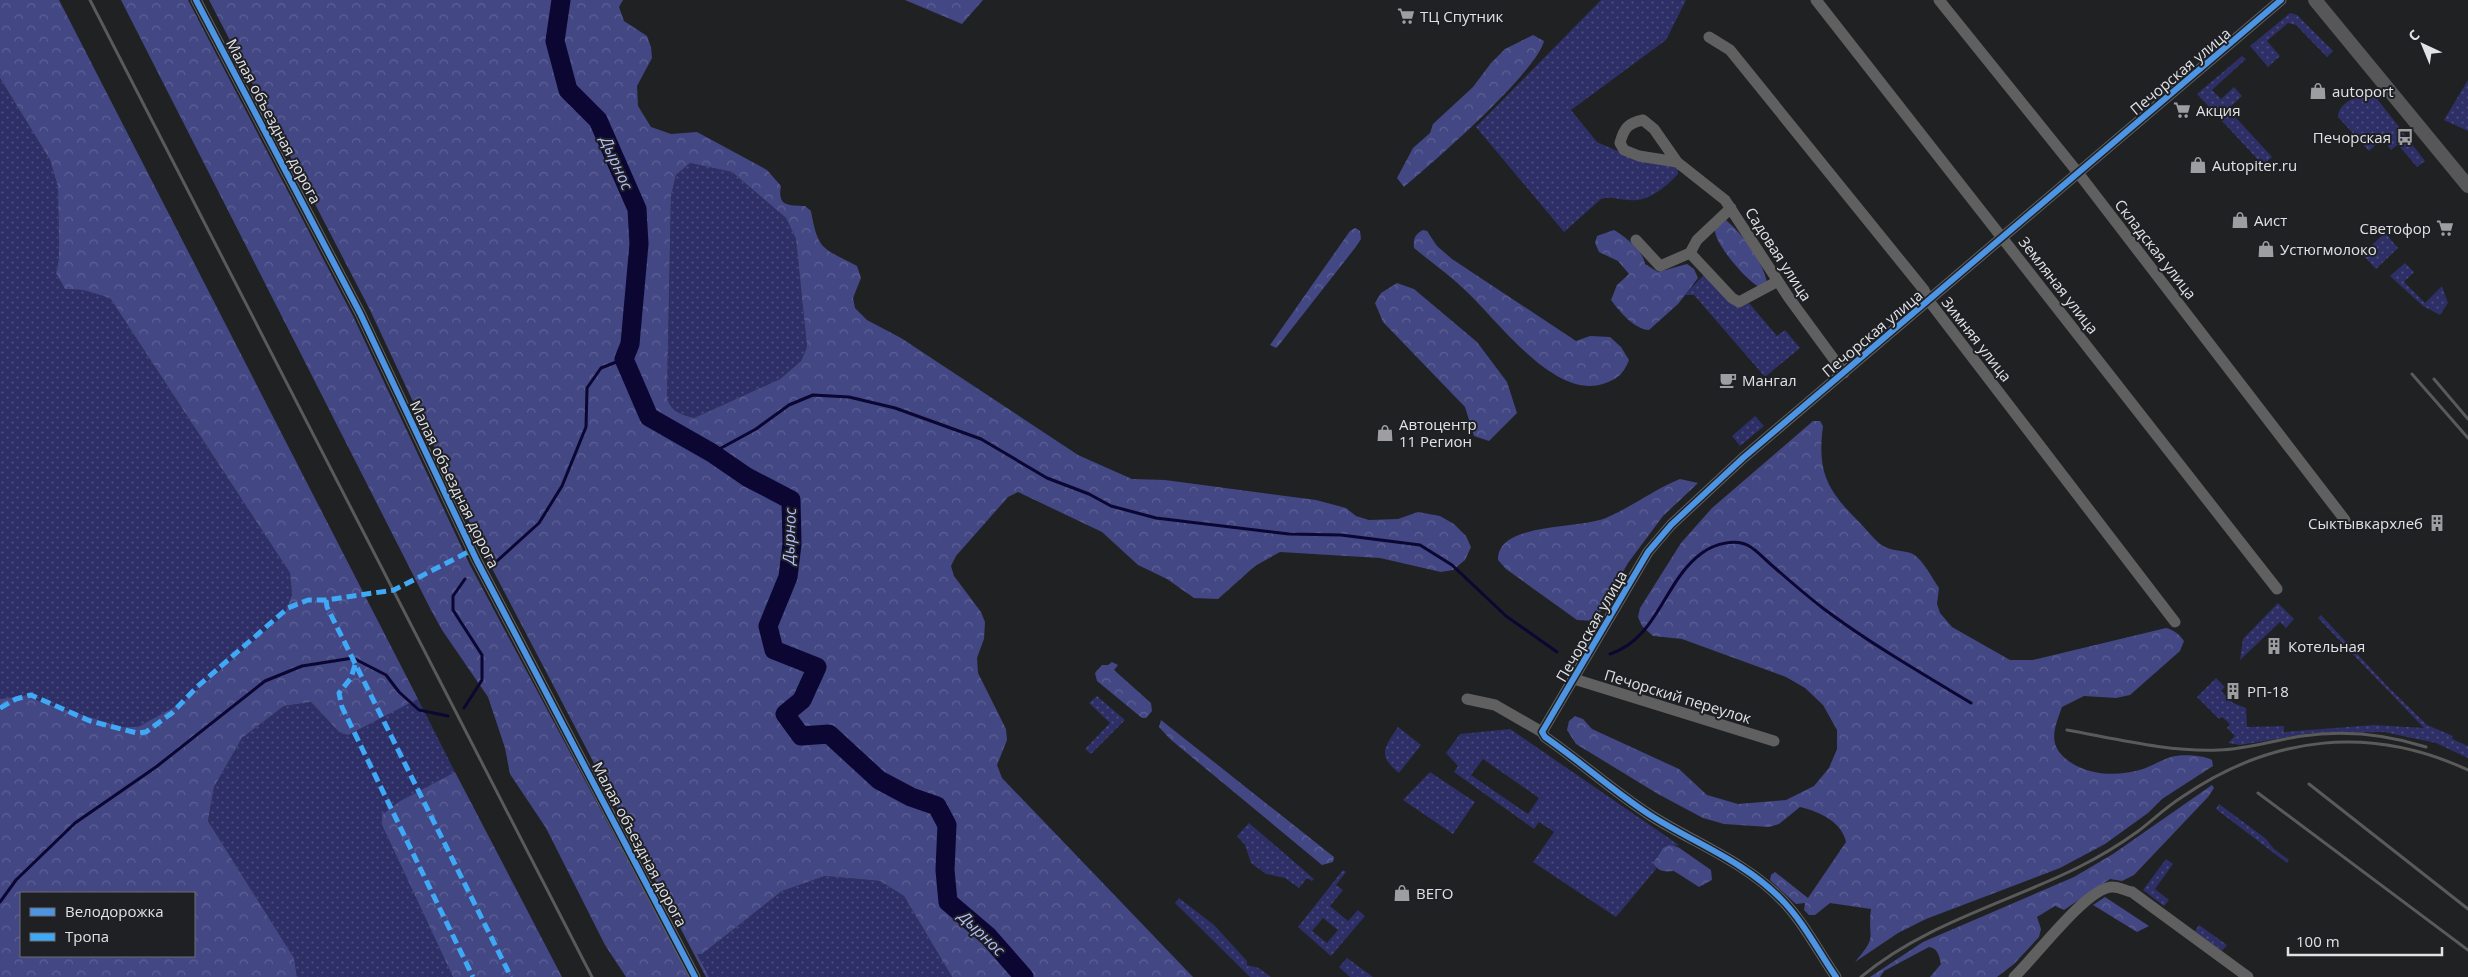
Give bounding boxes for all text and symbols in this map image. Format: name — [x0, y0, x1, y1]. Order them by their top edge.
supermarket icon: ТЦ Спутник — [1396, 6, 1416, 26]
place label: ТЦ Спутник — [1420, 6, 1504, 26]
north arrow — [2398, 20, 2448, 70]
street label: Печорская улица — [2126, 23, 2234, 119]
text: С — [2404, 25, 2423, 45]
street label: Малая объездная дорога — [222, 35, 326, 207]
shop icon: autoport — [2308, 81, 2328, 101]
place label: autoport — [2332, 81, 2394, 101]
supermarket icon: Акция — [2172, 100, 2192, 120]
place label: Акция — [2196, 100, 2240, 120]
place label: Печорская — [2313, 127, 2391, 147]
bus stop icon: Печорская — [2395, 127, 2415, 147]
water label: Дырнос — [595, 131, 639, 194]
shop icon: Autopiter.ru — [2188, 155, 2208, 175]
place label: Autopiter.ru — [2212, 155, 2297, 175]
street label: Складская улица — [2111, 195, 2201, 303]
street label: Садовая улица — [1741, 203, 1817, 305]
shop icon: Аист — [2230, 210, 2250, 230]
place label: Аист — [2254, 210, 2287, 230]
place label: Светофор — [2360, 218, 2431, 238]
supermarket icon: Светофор — [2435, 218, 2455, 238]
street label: Земляная улица — [2015, 232, 2103, 338]
shop icon: Устюгмолоко — [2256, 239, 2276, 259]
place label: Устюгмолоко — [2280, 239, 2377, 259]
street label: Печорская улица — [1818, 285, 1926, 381]
street label: Зимняя улица — [1938, 292, 2016, 386]
cafe icon: Мангал — [1718, 370, 1738, 390]
place label: Мангал — [1742, 370, 1797, 390]
street label: Малая объездная дорога — [406, 397, 504, 571]
place label: Автоцентр 11 Регион — [1399, 414, 1477, 451]
shop icon: Автоцентр 11 Регион — [1375, 423, 1395, 443]
water label: Дырнос — [777, 507, 801, 567]
place label: Сыктывкархлеб — [2308, 513, 2423, 533]
building icon: Сыктывкархлеб — [2427, 513, 2447, 533]
street label: Печорская улица — [1551, 567, 1631, 685]
building icon: Котельная — [2264, 636, 2284, 656]
place label: Котельная — [2288, 636, 2365, 656]
street label: Печорский переулок — [1602, 664, 1754, 728]
building icon: РП-18 — [2223, 681, 2243, 701]
place label: РП-18 — [2247, 681, 2289, 701]
street label: Малая объездная дорога — [588, 758, 692, 930]
shop icon: ВЕГО — [1392, 883, 1412, 903]
place label: ВЕГО — [1416, 883, 1454, 903]
legend — [20, 892, 195, 957]
text: Велодорожка — [65, 901, 164, 921]
water label: Дырнос — [953, 904, 1011, 961]
scale bar — [2288, 924, 2442, 956]
text: Тропа — [65, 926, 109, 946]
text: 100 m — [2296, 931, 2340, 951]

